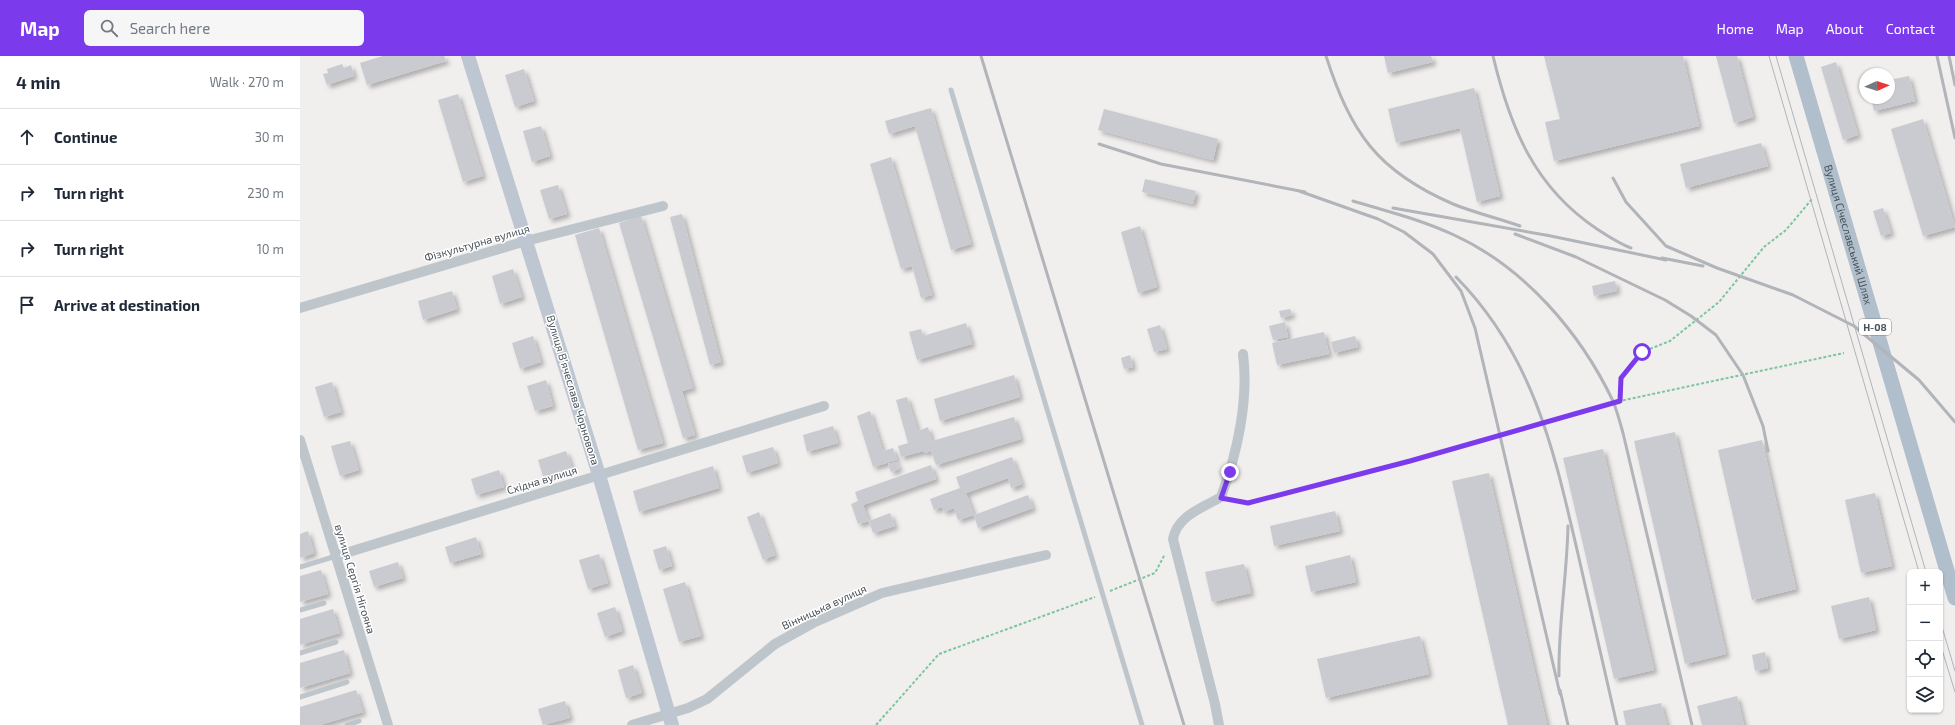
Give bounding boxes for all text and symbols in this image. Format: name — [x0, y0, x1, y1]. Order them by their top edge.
search box — [84, 10, 364, 46]
text: Map — [20, 17, 60, 40]
icon: search — [98, 17, 120, 39]
text: Search here — [130, 19, 210, 37]
text: Home — [1717, 20, 1754, 37]
text: Map — [1776, 20, 1804, 37]
text: About — [1826, 20, 1864, 37]
text: Contact — [1886, 20, 1935, 37]
north arrow — [1859, 68, 1895, 104]
text: 4 min — [16, 72, 60, 92]
text: Walk · 270 m — [209, 74, 284, 90]
icon: ahead — [16, 126, 38, 148]
text: Continue — [54, 128, 117, 146]
text: 30 m — [255, 129, 284, 145]
street label: Вулиця Січеславський Шлях — [1822, 163, 1876, 306]
icon: right — [16, 182, 38, 204]
text: Turn right — [54, 184, 124, 202]
text: 230 m — [247, 185, 284, 201]
street label: Фізкультурна вулиця — [423, 221, 531, 265]
icon: right — [16, 238, 38, 260]
text: Turn right — [54, 240, 124, 258]
text: 10 m — [257, 241, 284, 257]
icon: arrive — [16, 294, 38, 316]
text: Arrive at destination — [54, 296, 200, 314]
street label: Вулиця Вʼячеслава Чорновола — [544, 313, 602, 467]
road number: Н-08 — [1859, 319, 1891, 335]
route start — [1633, 343, 1651, 361]
street label: Східна вулиця — [505, 463, 579, 497]
route end — [1221, 463, 1239, 481]
street label: вулиця Сергія Нігояна — [332, 523, 378, 635]
map controls — [1907, 569, 1943, 713]
button: + — [1907, 569, 1943, 605]
street label: Вінницька вулиця — [779, 581, 869, 633]
button: − — [1907, 605, 1943, 641]
button: locate — [1907, 641, 1943, 677]
button: layers — [1907, 677, 1943, 713]

